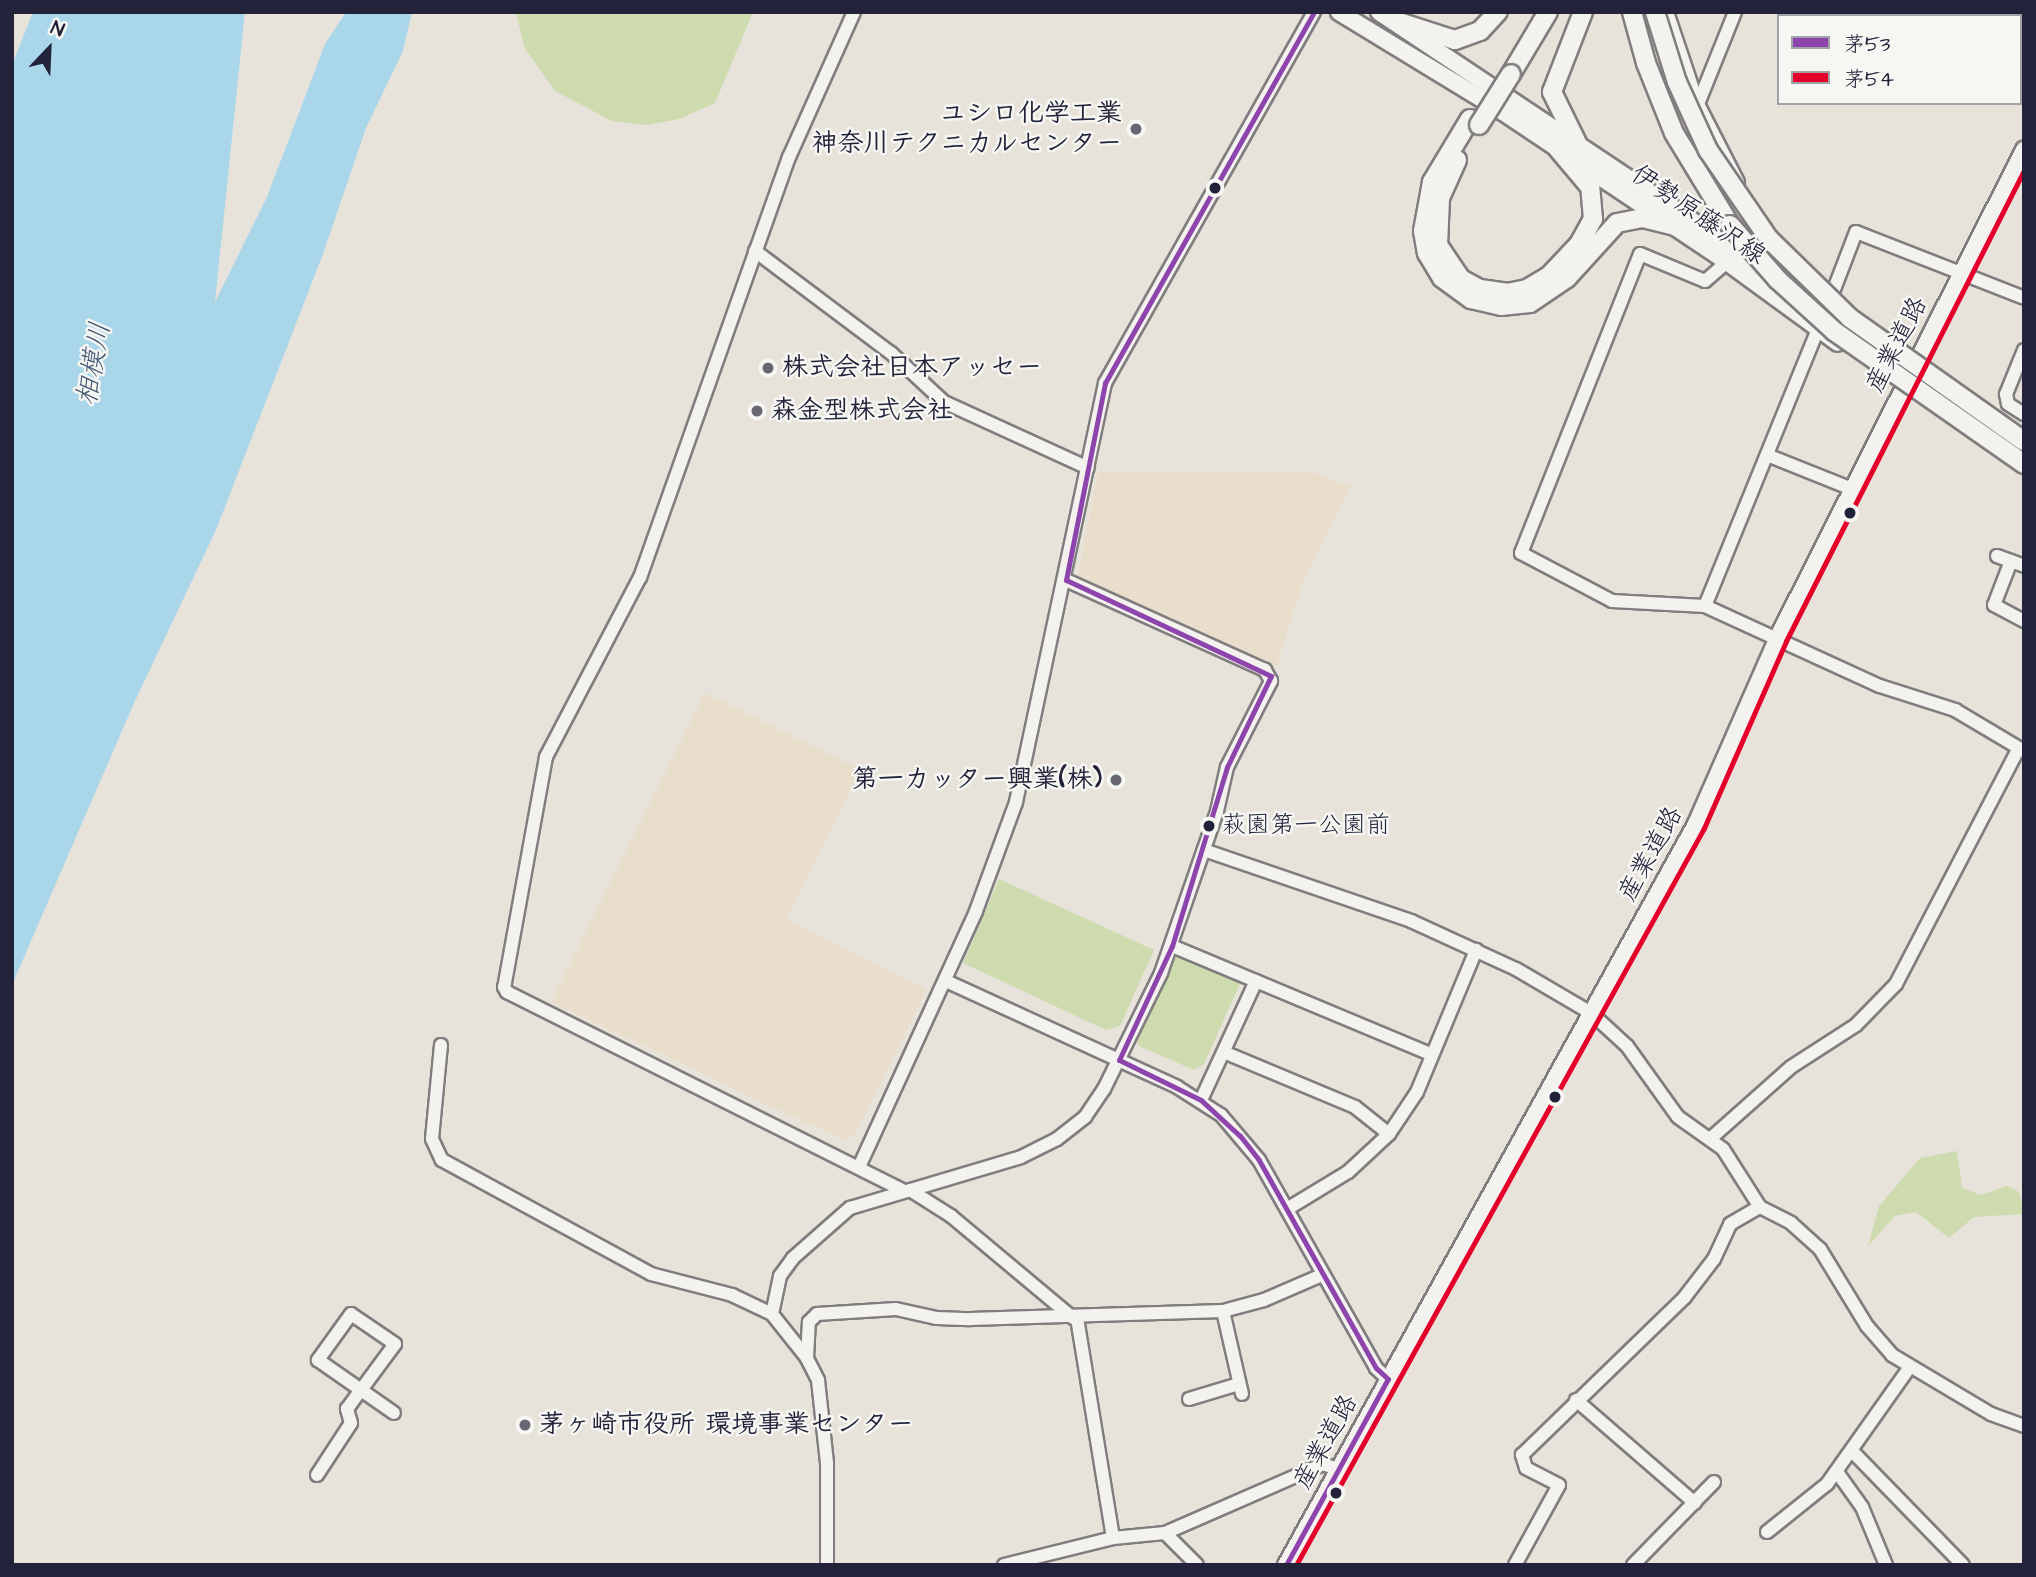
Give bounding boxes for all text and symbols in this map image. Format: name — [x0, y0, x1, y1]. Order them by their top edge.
north arrow — [14, 14, 84, 84]
text: N — [47, 14, 68, 44]
legend — [1777, 14, 2022, 105]
text: 茅53 — [1844, 30, 1891, 59]
text: 茅54 — [1844, 65, 1894, 94]
place label: ユシロ化学工業 神奈川テクニカルセンター — [810, 98, 1122, 160]
marker: ユシロ化学工業 神奈川テクニカルセンター — [1128, 121, 1144, 137]
street label: 伊勢原藤沢線 — [1625, 158, 1771, 272]
unlabelled marker — [1208, 181, 1222, 195]
street label: 産業道路 — [1859, 292, 1935, 398]
water label: 相模川 — [70, 320, 118, 408]
place label: 株式会社日本アッセー — [782, 352, 1042, 384]
marker: 株式会社日本アッセー — [760, 360, 776, 376]
place label: 森金型株式会社 — [771, 395, 953, 427]
marker: 森金型株式会社 — [749, 403, 765, 419]
unlabelled marker — [1843, 506, 1857, 520]
place label: 第一カッター興業(株) — [851, 764, 1102, 796]
marker: 第一カッター興業(株) — [1108, 772, 1124, 788]
street label: 産業道路 — [1612, 801, 1690, 907]
place label: 萩園第一公園前 — [1222, 812, 1390, 840]
marker: 萩園第一公園前 — [1202, 819, 1216, 833]
unlabelled marker — [1548, 1090, 1562, 1104]
street label: 産業道路 — [1287, 1389, 1365, 1495]
place label: 茅ヶ崎市役所 環境事業センター — [539, 1409, 913, 1441]
marker: 茅ヶ崎市役所 環境事業センター — [517, 1417, 533, 1433]
unlabelled marker — [1329, 1486, 1343, 1500]

